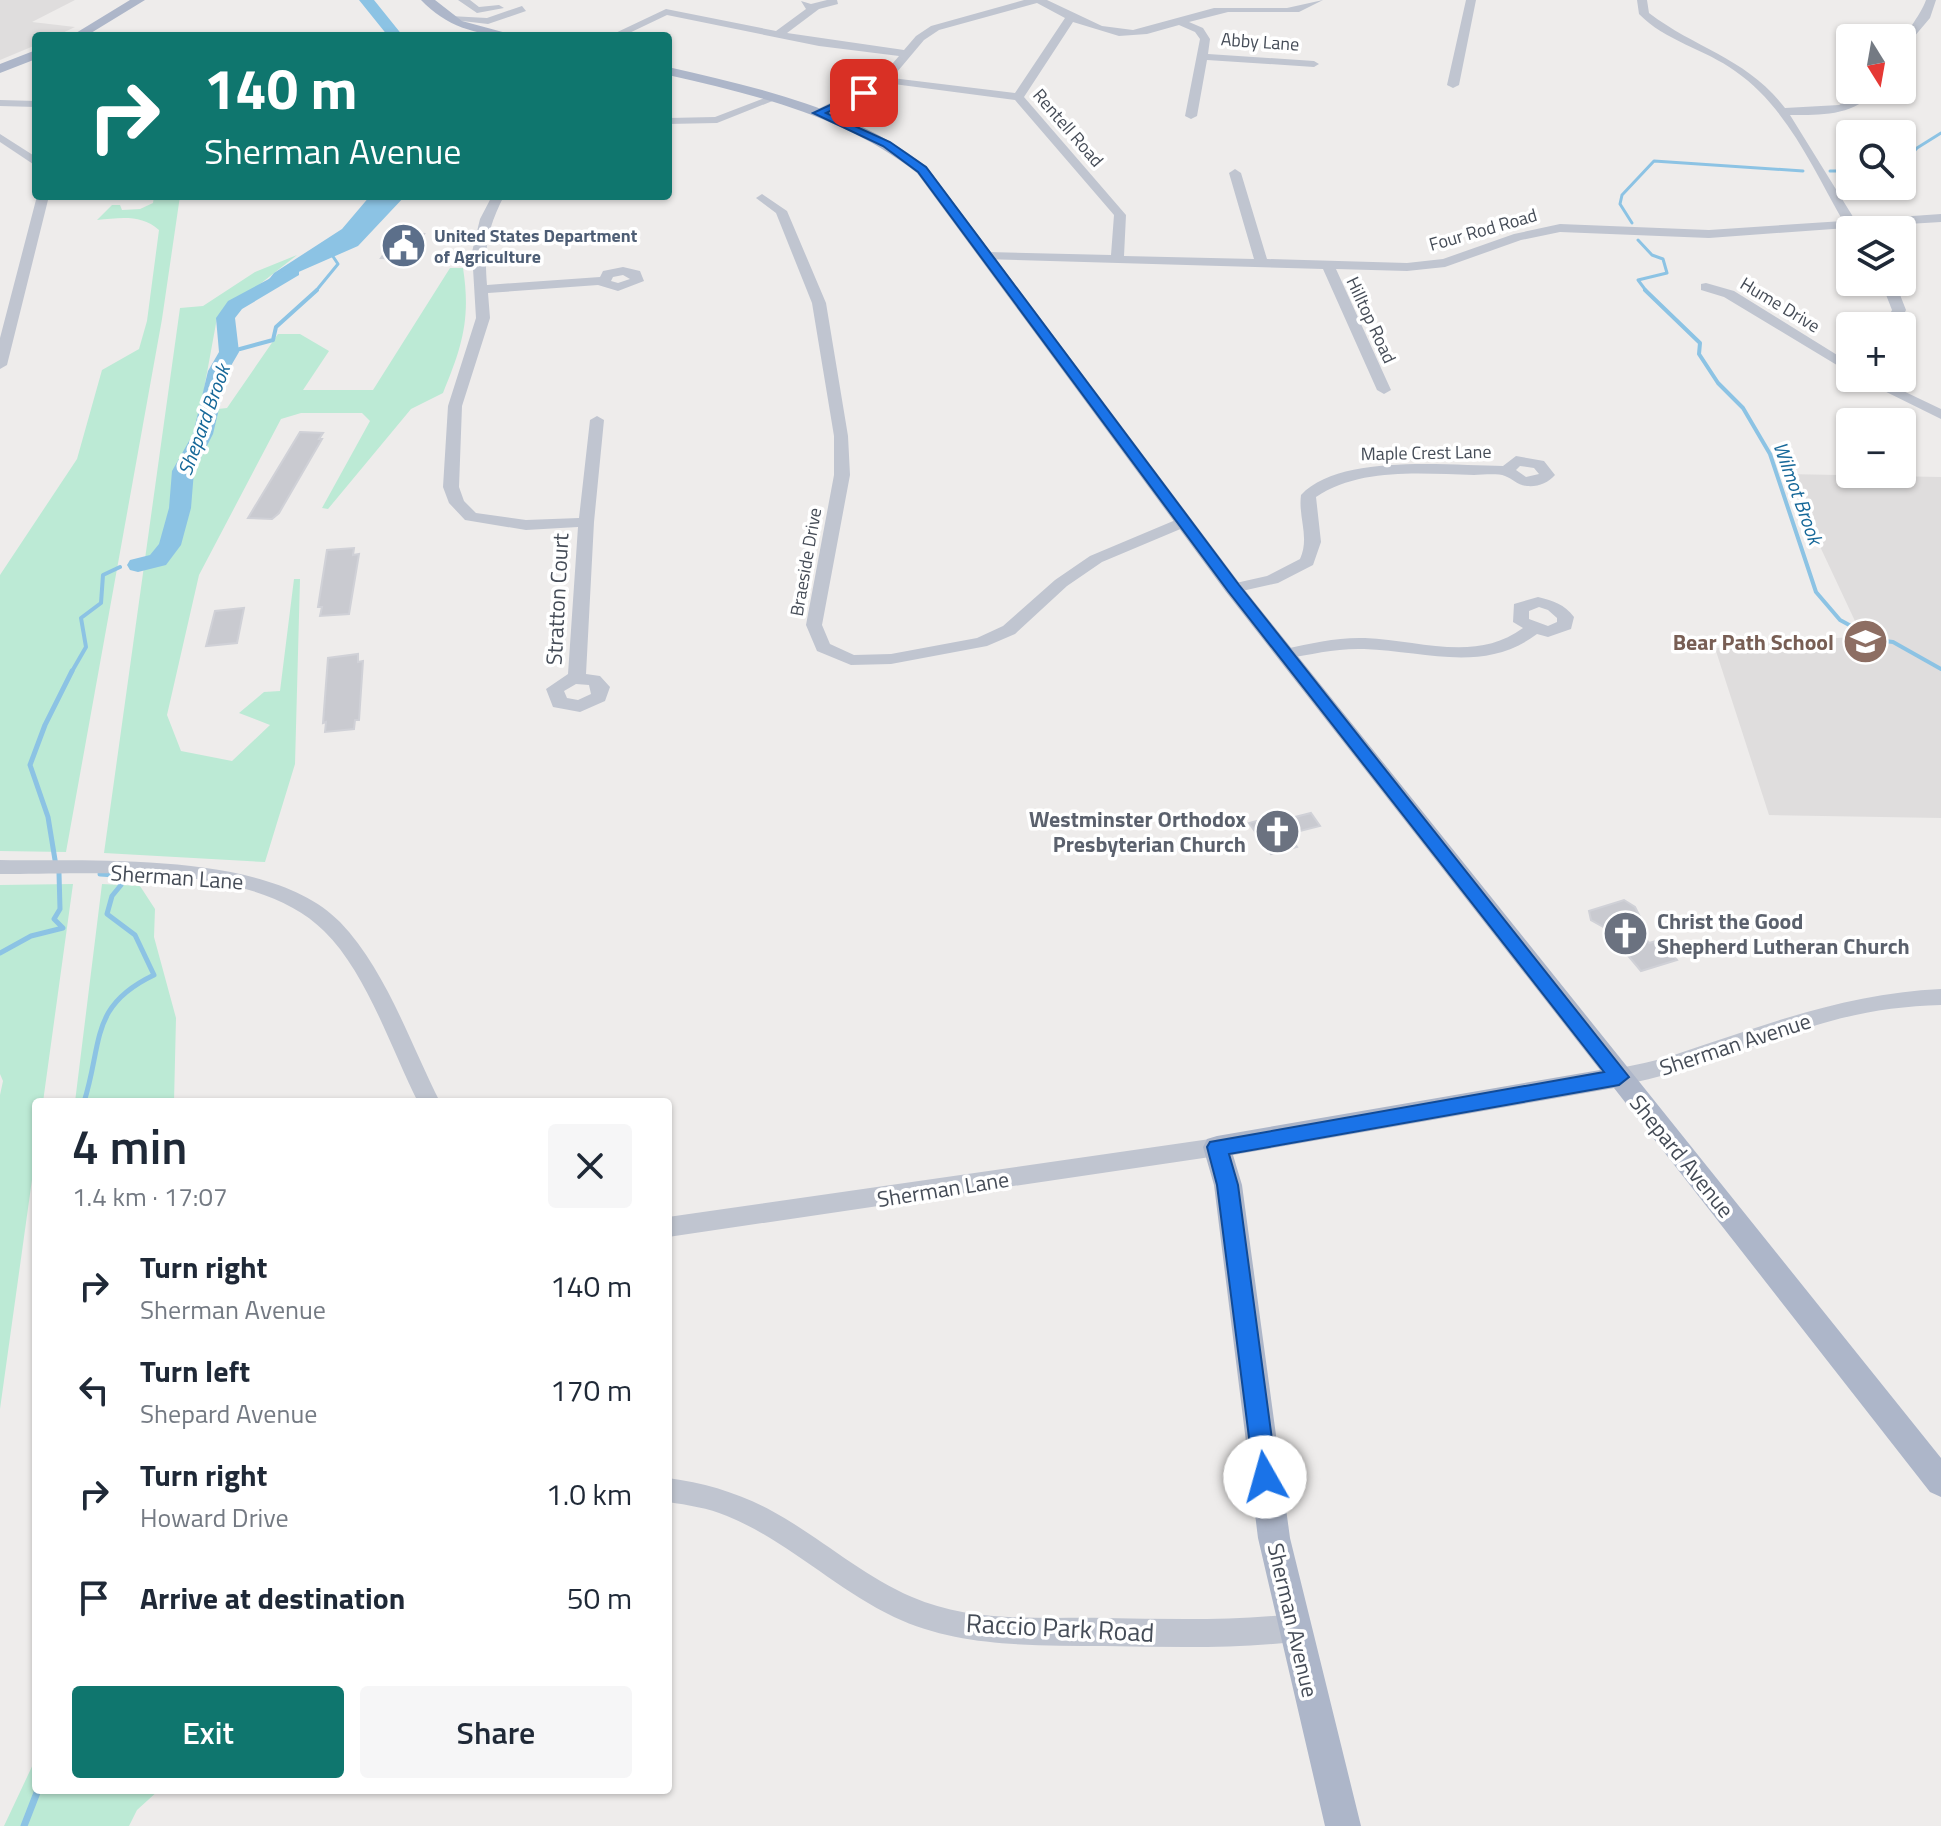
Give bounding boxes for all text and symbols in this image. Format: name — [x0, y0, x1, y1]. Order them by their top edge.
north arrow — [1836, 24, 1916, 104]
map controls — [1836, 24, 1916, 488]
street label: Abby Lane — [1220, 25, 1300, 58]
text: 140 m — [204, 46, 357, 131]
pin — [830, 59, 898, 127]
icon: right — [72, 64, 176, 168]
icon: arrive — [842, 71, 886, 115]
street label: Rentell Road — [1027, 82, 1110, 173]
button: search — [1836, 120, 1916, 200]
text: Sherman Avenue — [204, 123, 461, 178]
street label: Four Rod Road — [1426, 201, 1540, 258]
button: layers — [1836, 216, 1916, 296]
public building icon: United States Department of Agriculture — [379, 222, 427, 270]
place label: United States Department of Agriculture — [434, 222, 638, 270]
street label: Hume Drive — [1735, 270, 1825, 339]
street label: Hilltop Road — [1340, 272, 1403, 367]
button: + — [1836, 312, 1916, 392]
water label: Shepard Brook — [169, 358, 239, 480]
button: − — [1836, 408, 1916, 488]
water label: Wilmot Brook — [1766, 437, 1832, 551]
street label: Maple Crest Lane — [1360, 438, 1492, 467]
street label: Braeside Drive — [783, 506, 828, 618]
street label: Stratton Court — [537, 532, 577, 666]
school or university icon: Bear Path School — [1841, 618, 1889, 666]
place label: Bear Path School — [1673, 625, 1834, 659]
place label: Westminster Orthodox Presbyterian Church — [1029, 802, 1247, 861]
church icon: Westminster Orthodox Presbyterian Church — [1253, 808, 1301, 856]
street label: Sherman Lane — [109, 855, 245, 899]
place label: Christ the Good Shepherd Lutheran Church — [1657, 904, 1910, 963]
church icon: Christ the Good Shepherd Lutheran Church — [1602, 910, 1650, 958]
street label: Sherman Avenue — [1655, 1004, 1815, 1084]
street label: Shepard Avenue — [1622, 1087, 1742, 1225]
text: 4 min — [72, 1110, 187, 1183]
button: close — [548, 1124, 632, 1208]
street label: Sherman Lane — [875, 1162, 1011, 1216]
text: 1.4 km · 17:07 — [72, 1177, 228, 1216]
text: Turn right — [140, 1244, 268, 1290]
text: 140 m — [550, 1263, 632, 1309]
icon: right — [72, 1264, 116, 1308]
text: Sherman Avenue — [140, 1290, 326, 1329]
text: Turn left — [140, 1348, 250, 1394]
text: 170 m — [550, 1367, 632, 1413]
icon: left — [72, 1368, 116, 1412]
text: Shepard Avenue — [140, 1394, 317, 1433]
position arrow — [1223, 1435, 1307, 1519]
text: Turn right — [140, 1452, 268, 1498]
text: 1.0 km — [546, 1471, 632, 1517]
icon: right — [72, 1472, 116, 1516]
text: Howard Drive — [140, 1498, 289, 1537]
street label: Sherman Avenue — [1259, 1540, 1327, 1700]
text: Arrive at destination — [140, 1575, 405, 1621]
text: 50 m — [567, 1575, 632, 1621]
icon: arrive — [72, 1576, 116, 1620]
street label: Raccio Park Road — [965, 1603, 1155, 1652]
button: Exit — [72, 1686, 344, 1778]
button: Share — [360, 1686, 632, 1778]

